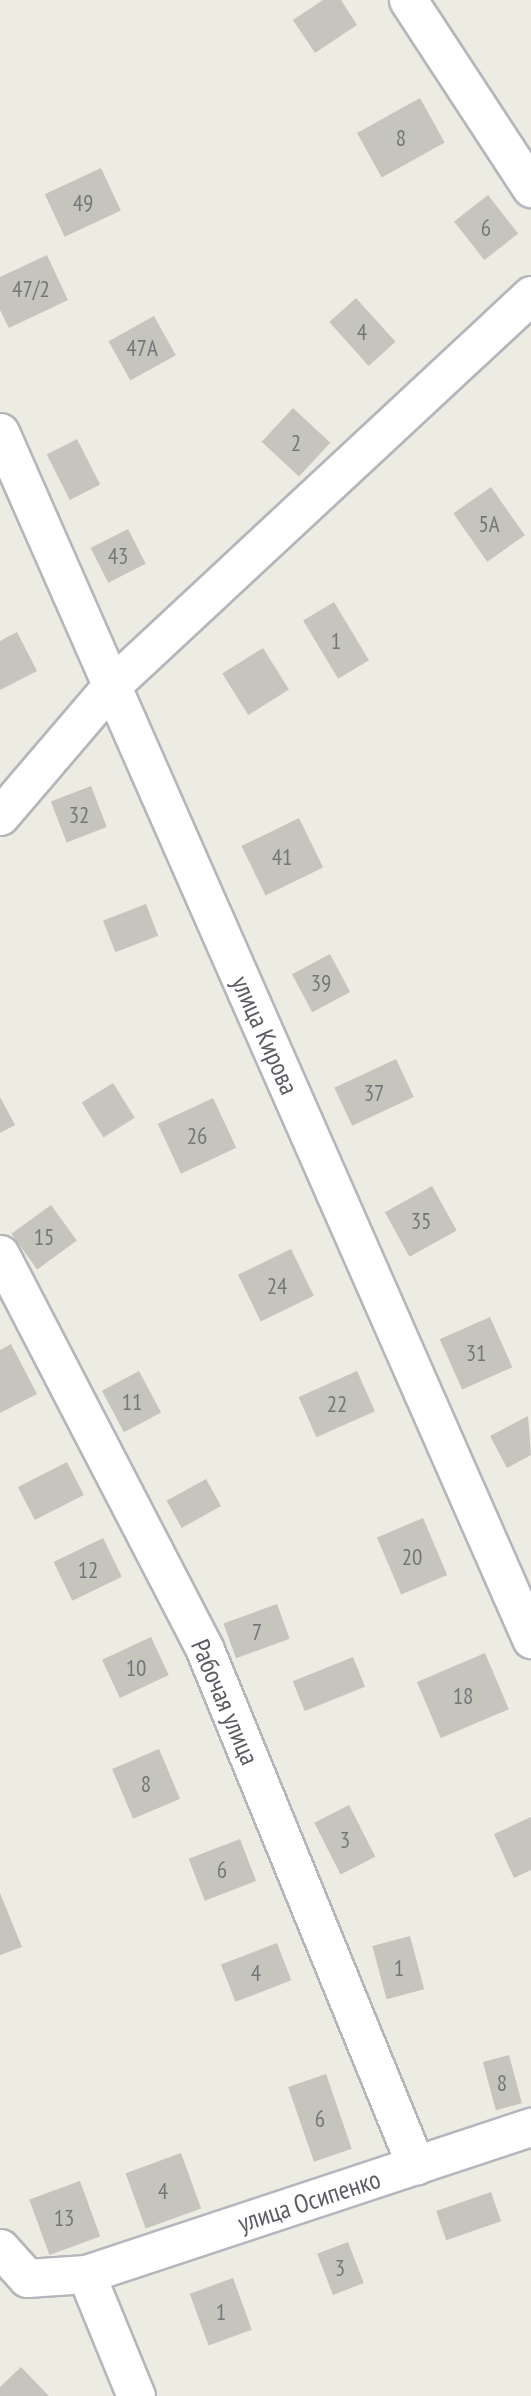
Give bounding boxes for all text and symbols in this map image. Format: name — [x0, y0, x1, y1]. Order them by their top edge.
house number: 8 — [396, 124, 406, 152]
house number: 49 — [73, 189, 93, 217]
house number: 6 — [481, 214, 491, 242]
house number: 47/2 — [12, 275, 50, 303]
house number: 4 — [357, 318, 367, 346]
house number: 47А — [126, 334, 158, 362]
house number: 2 — [291, 429, 301, 457]
house number: 5А — [478, 510, 500, 538]
house number: 43 — [108, 542, 128, 570]
house number: 1 — [331, 627, 341, 655]
house number: 32 — [69, 801, 89, 829]
house number: 41 — [272, 843, 292, 871]
house number: 39 — [311, 969, 331, 997]
street label: улица Кирова — [225, 971, 305, 1099]
house number: 37 — [364, 1079, 384, 1107]
house number: 26 — [187, 1122, 207, 1150]
house number: 35 — [411, 1207, 431, 1235]
house number: 15 — [34, 1223, 54, 1251]
house number: 24 — [267, 1272, 287, 1300]
house number: 31 — [466, 1339, 486, 1367]
house number: 11 — [122, 1388, 142, 1416]
house number: 22 — [327, 1390, 347, 1418]
house number: 20 — [402, 1543, 422, 1571]
house number: 12 — [78, 1556, 98, 1584]
house number: 7 — [252, 1618, 262, 1646]
street label: Рабочая улица — [185, 1634, 265, 1770]
house number: 10 — [126, 1654, 146, 1682]
house number: 18 — [453, 1682, 473, 1710]
house number: 8 — [141, 1770, 151, 1798]
house number: 3 — [340, 1826, 350, 1854]
house number: 6 — [217, 1856, 227, 1884]
house number: 1 — [394, 1954, 404, 1982]
house number: 4 — [251, 1959, 261, 1987]
house number: 8 — [497, 2069, 507, 2097]
house number: 6 — [315, 2105, 325, 2133]
street label: улица Осипенко — [234, 2163, 384, 2239]
house number: 4 — [158, 2177, 168, 2205]
house number: 13 — [54, 2204, 74, 2232]
house number: 3 — [335, 2254, 345, 2282]
house number: 1 — [216, 2298, 226, 2326]

